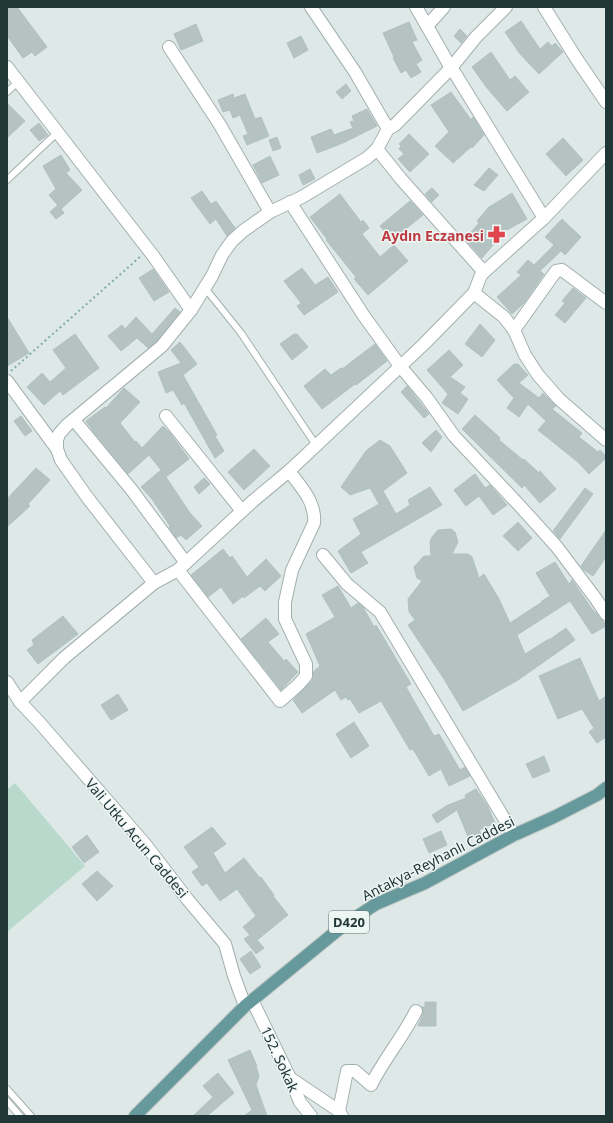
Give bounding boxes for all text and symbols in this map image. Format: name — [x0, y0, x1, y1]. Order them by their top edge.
pharmacy icon: Aydın Eczanesi — [487, 225, 507, 245]
place label: Aydın Eczanesi — [382, 226, 484, 245]
street label: Vali Utku Acun Caddesi — [81, 774, 193, 902]
street label: Antakya-Reyhanlı Caddesi — [358, 811, 518, 905]
road number: D420 — [329, 911, 369, 933]
street label: 152. Sokak — [257, 1023, 304, 1095]

